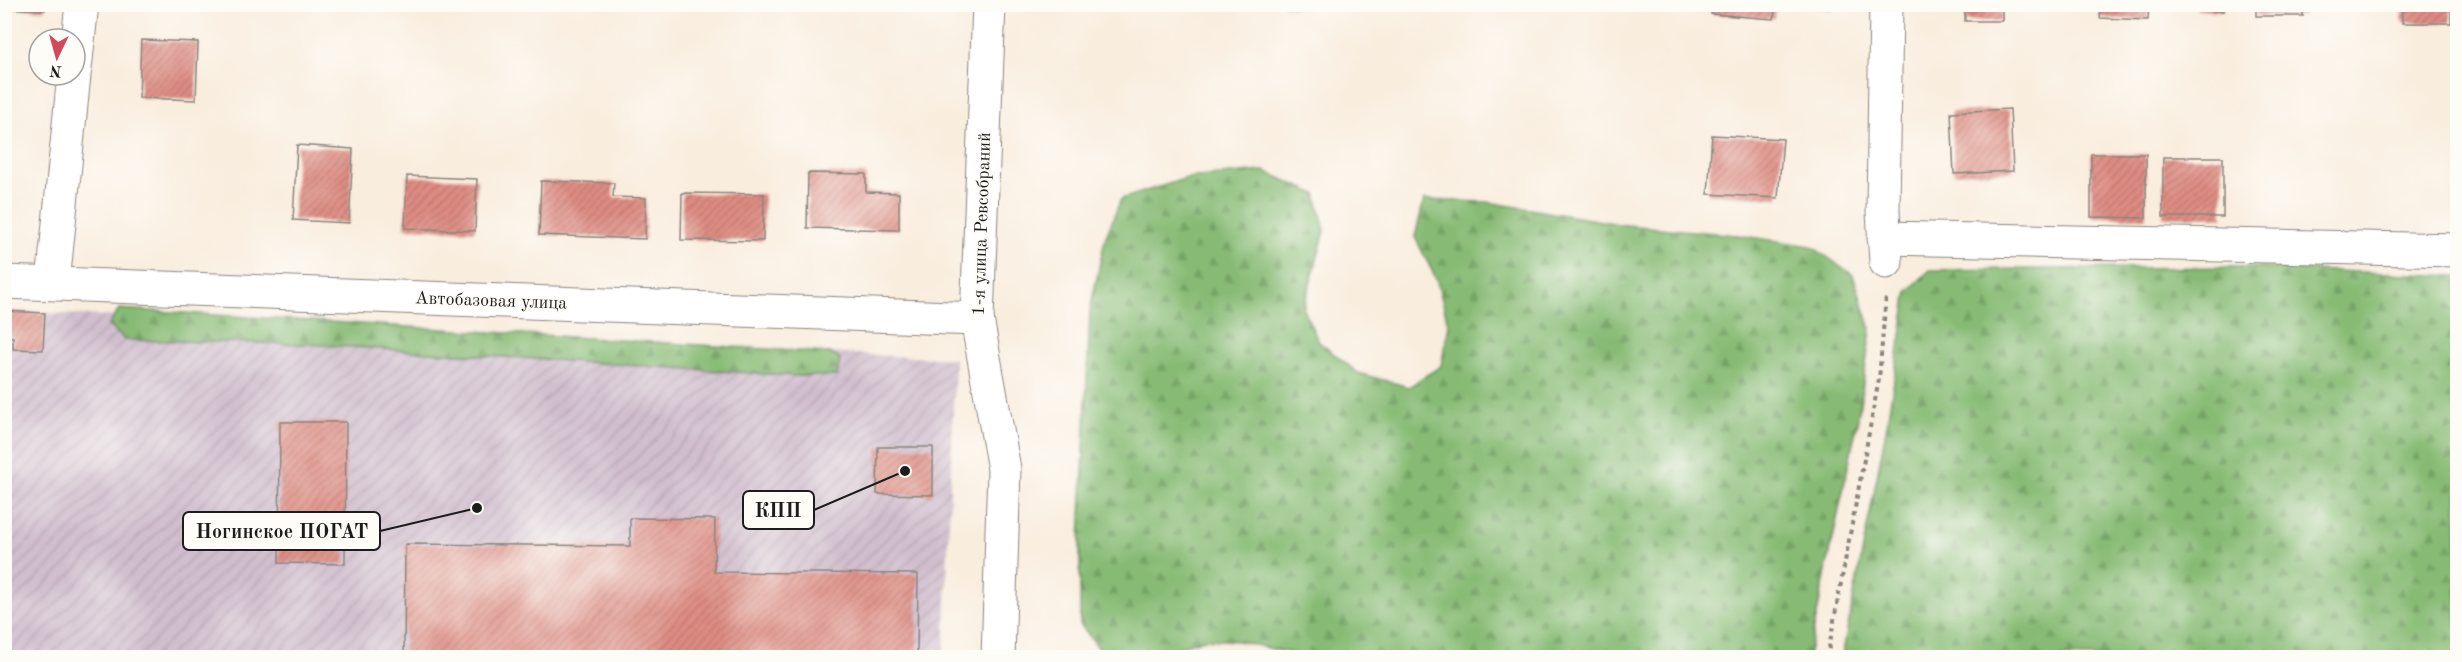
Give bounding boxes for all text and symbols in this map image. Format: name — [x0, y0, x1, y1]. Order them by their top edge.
north arrow — [27, 27, 87, 87]
text: N — [48, 61, 63, 78]
street label: 1-я улица Ревсобраний — [970, 132, 994, 316]
street label: Автобазовая улица — [415, 289, 568, 313]
callout: КПП — [743, 491, 814, 529]
text: КПП — [754, 502, 802, 522]
callout: Ногинское ПОГАТ — [183, 512, 380, 550]
text: Ногинское ПОГАТ — [196, 523, 368, 543]

